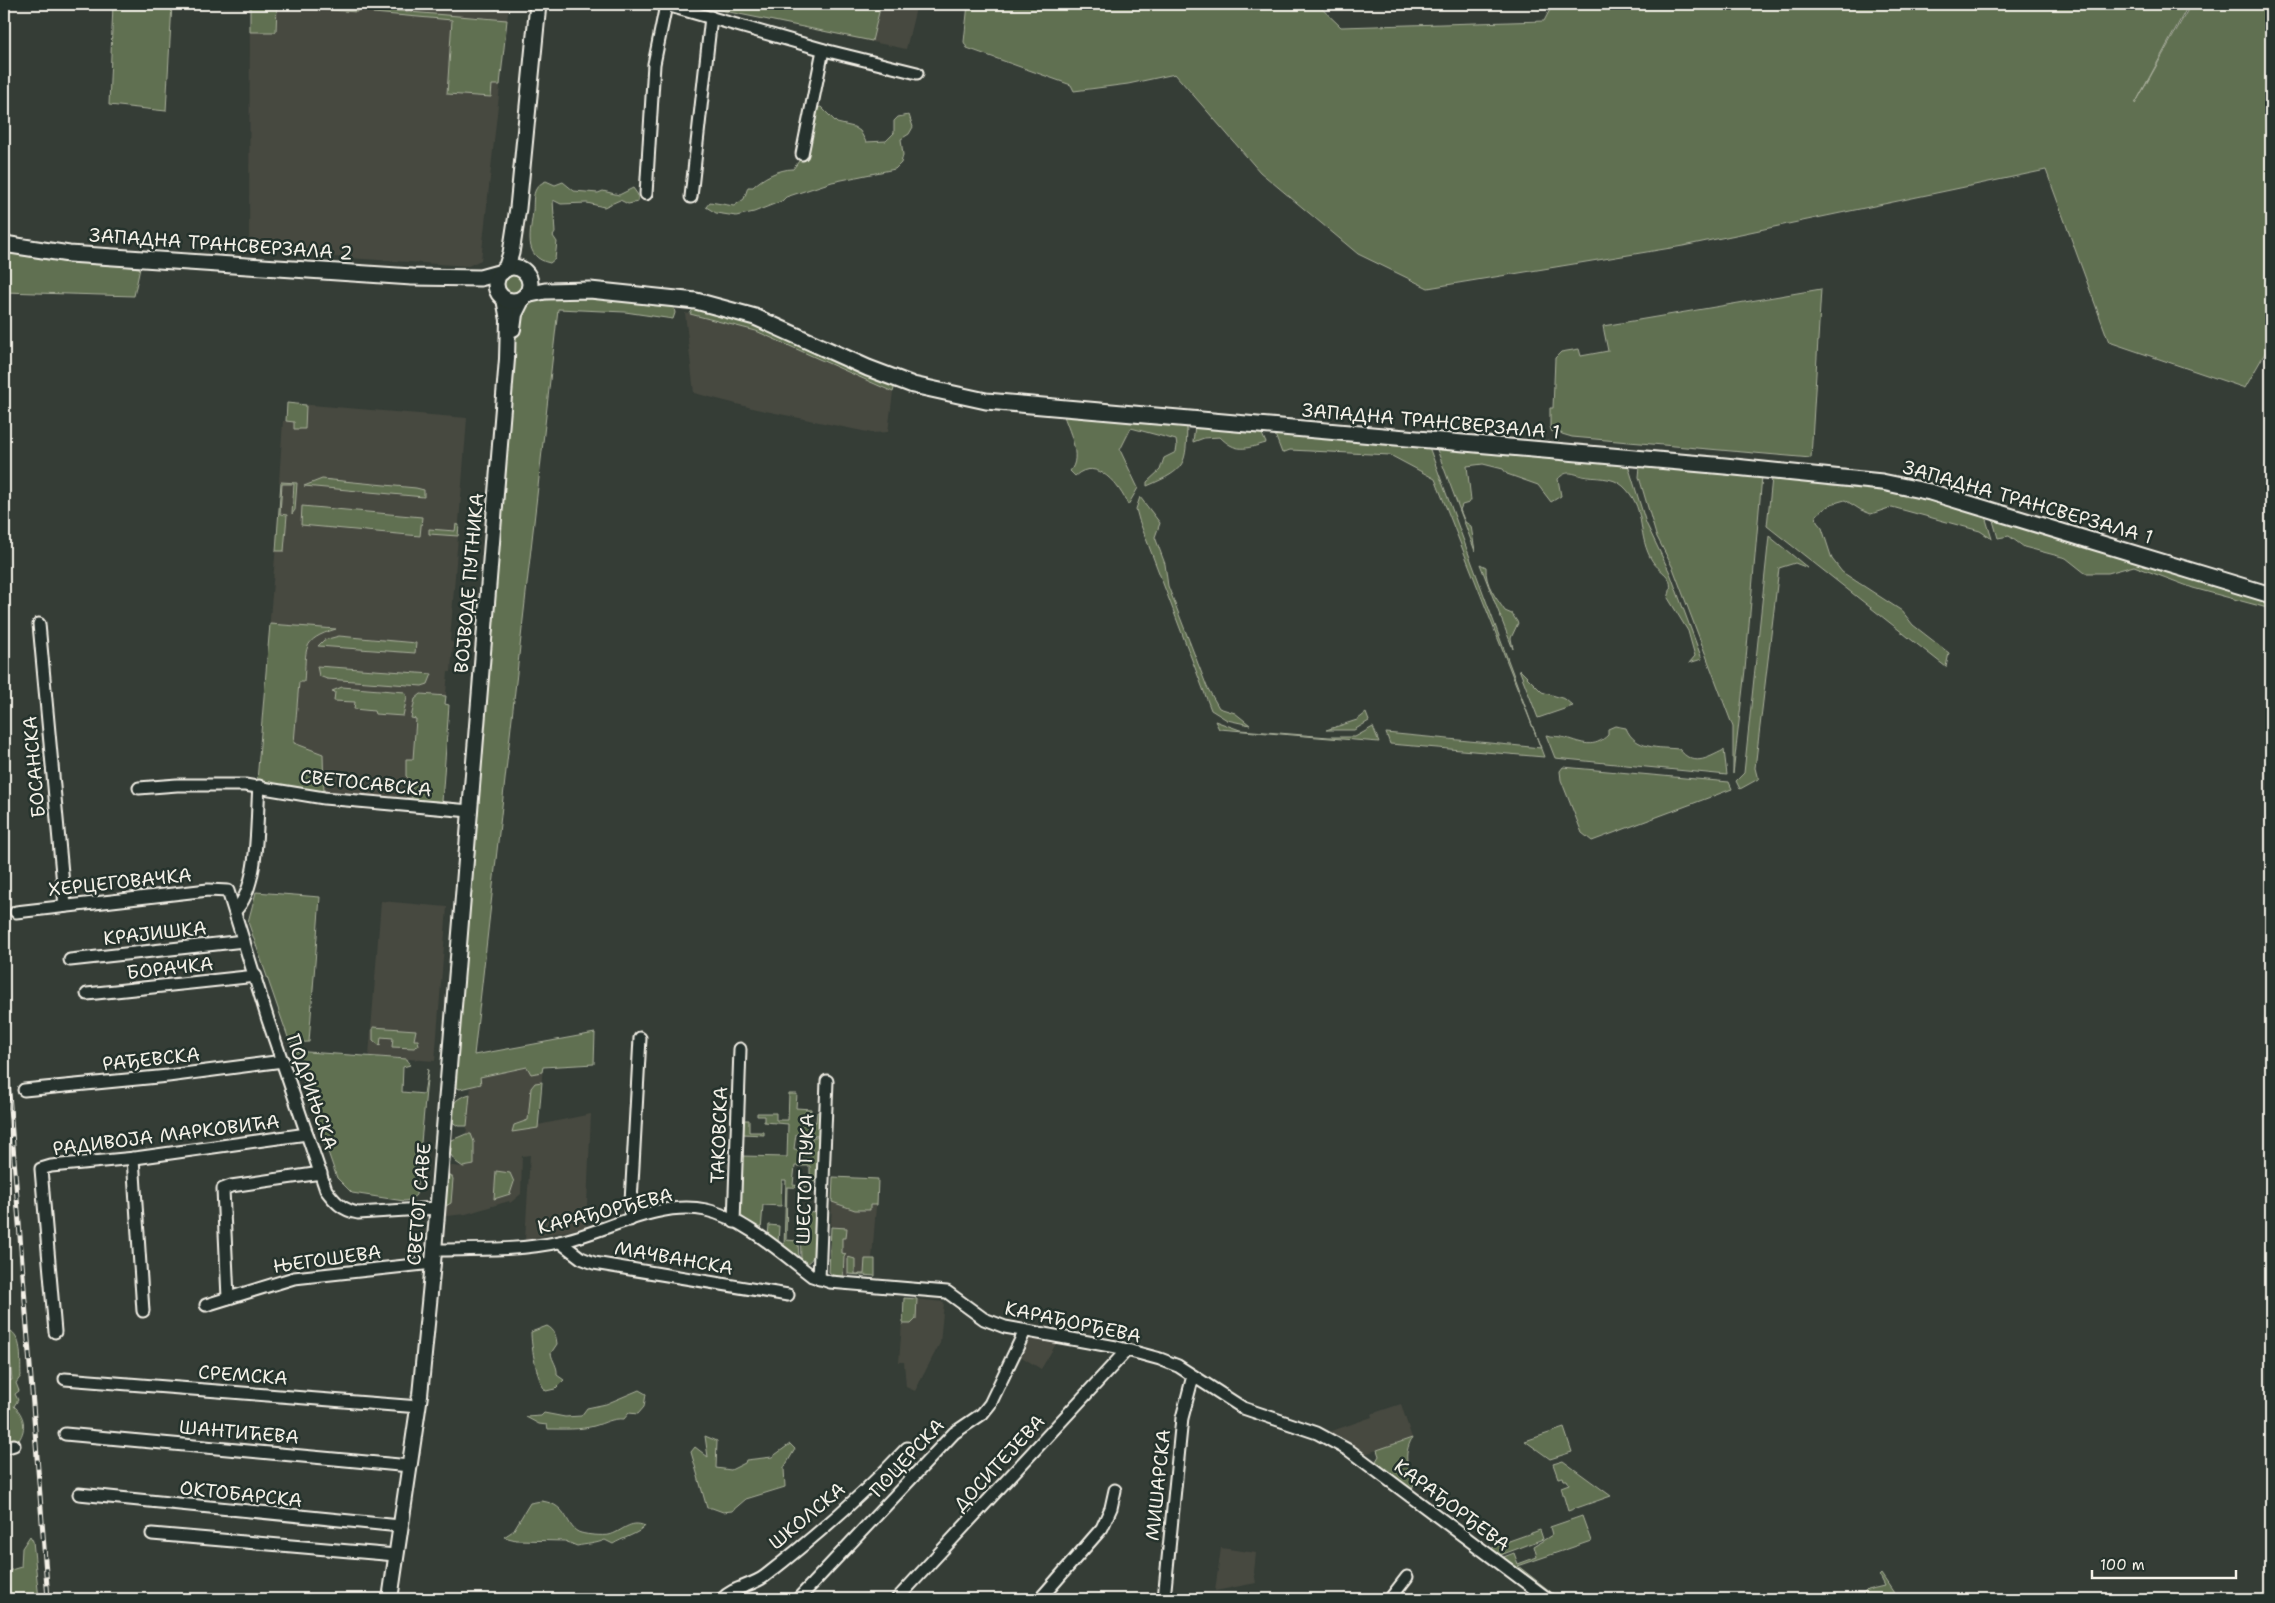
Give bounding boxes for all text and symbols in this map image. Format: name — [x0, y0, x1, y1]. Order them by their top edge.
street label: ЗАПАДНА ТРАНСВЕРЗАЛА 2 — [88, 222, 354, 266]
street label: ЗАПАДНА ТРАНСВЕРЗАЛА 1 — [1301, 397, 1561, 445]
street label: ЗАПАДНА ТРАНСВЕРЗАЛА 1 — [1900, 454, 2156, 550]
street label: ВОЈВОДЕ ПУТНИКА — [449, 492, 489, 674]
street label: БОСАНСКА — [17, 715, 51, 819]
street label: СВЕТОСАВСКА — [299, 764, 433, 802]
street label: ХЕРЦЕГОВАЧКА — [47, 862, 193, 902]
street label: КРАЈИШКА — [102, 915, 208, 951]
street label: БОРАЧКА — [125, 951, 215, 985]
street label: ПОДРИЊСКА — [281, 1031, 344, 1153]
street label: РАЂЕВСКА — [101, 1041, 201, 1077]
street label: ТАКОВСКА — [705, 1086, 733, 1184]
street label: РАДИВОЈА МАРКОВИЋА — [51, 1109, 281, 1161]
street label: ШЕСТОГ ПУКА — [790, 1113, 820, 1245]
street label: СВЕТОГ САВЕ — [401, 1141, 437, 1267]
street label: КАРАЂОРЂЕВА — [535, 1182, 675, 1240]
street label: МАЧВАНСКА — [613, 1235, 735, 1281]
street label: ЊЕГОШЕВА — [271, 1239, 383, 1279]
street label: КАРАЂОРЂЕВА — [1003, 1295, 1144, 1349]
street label: СРЕМСКА — [197, 1359, 289, 1391]
street label: ДОСИТЕЈЕВА — [948, 1409, 1050, 1517]
street label: ПОЦЕРСКА — [864, 1413, 950, 1503]
street label: ШАНТИЋЕВА — [178, 1414, 300, 1450]
street label: МИШАРСКА — [1140, 1428, 1176, 1542]
street label: КАРАЂОРЂЕВА — [1389, 1453, 1515, 1557]
street label: ОКТОБАРСКА — [178, 1475, 304, 1513]
street label: ШКОЛСКА — [764, 1477, 851, 1555]
scale bar — [2092, 1548, 2236, 1580]
text: 100 m — [2100, 1555, 2145, 1575]

